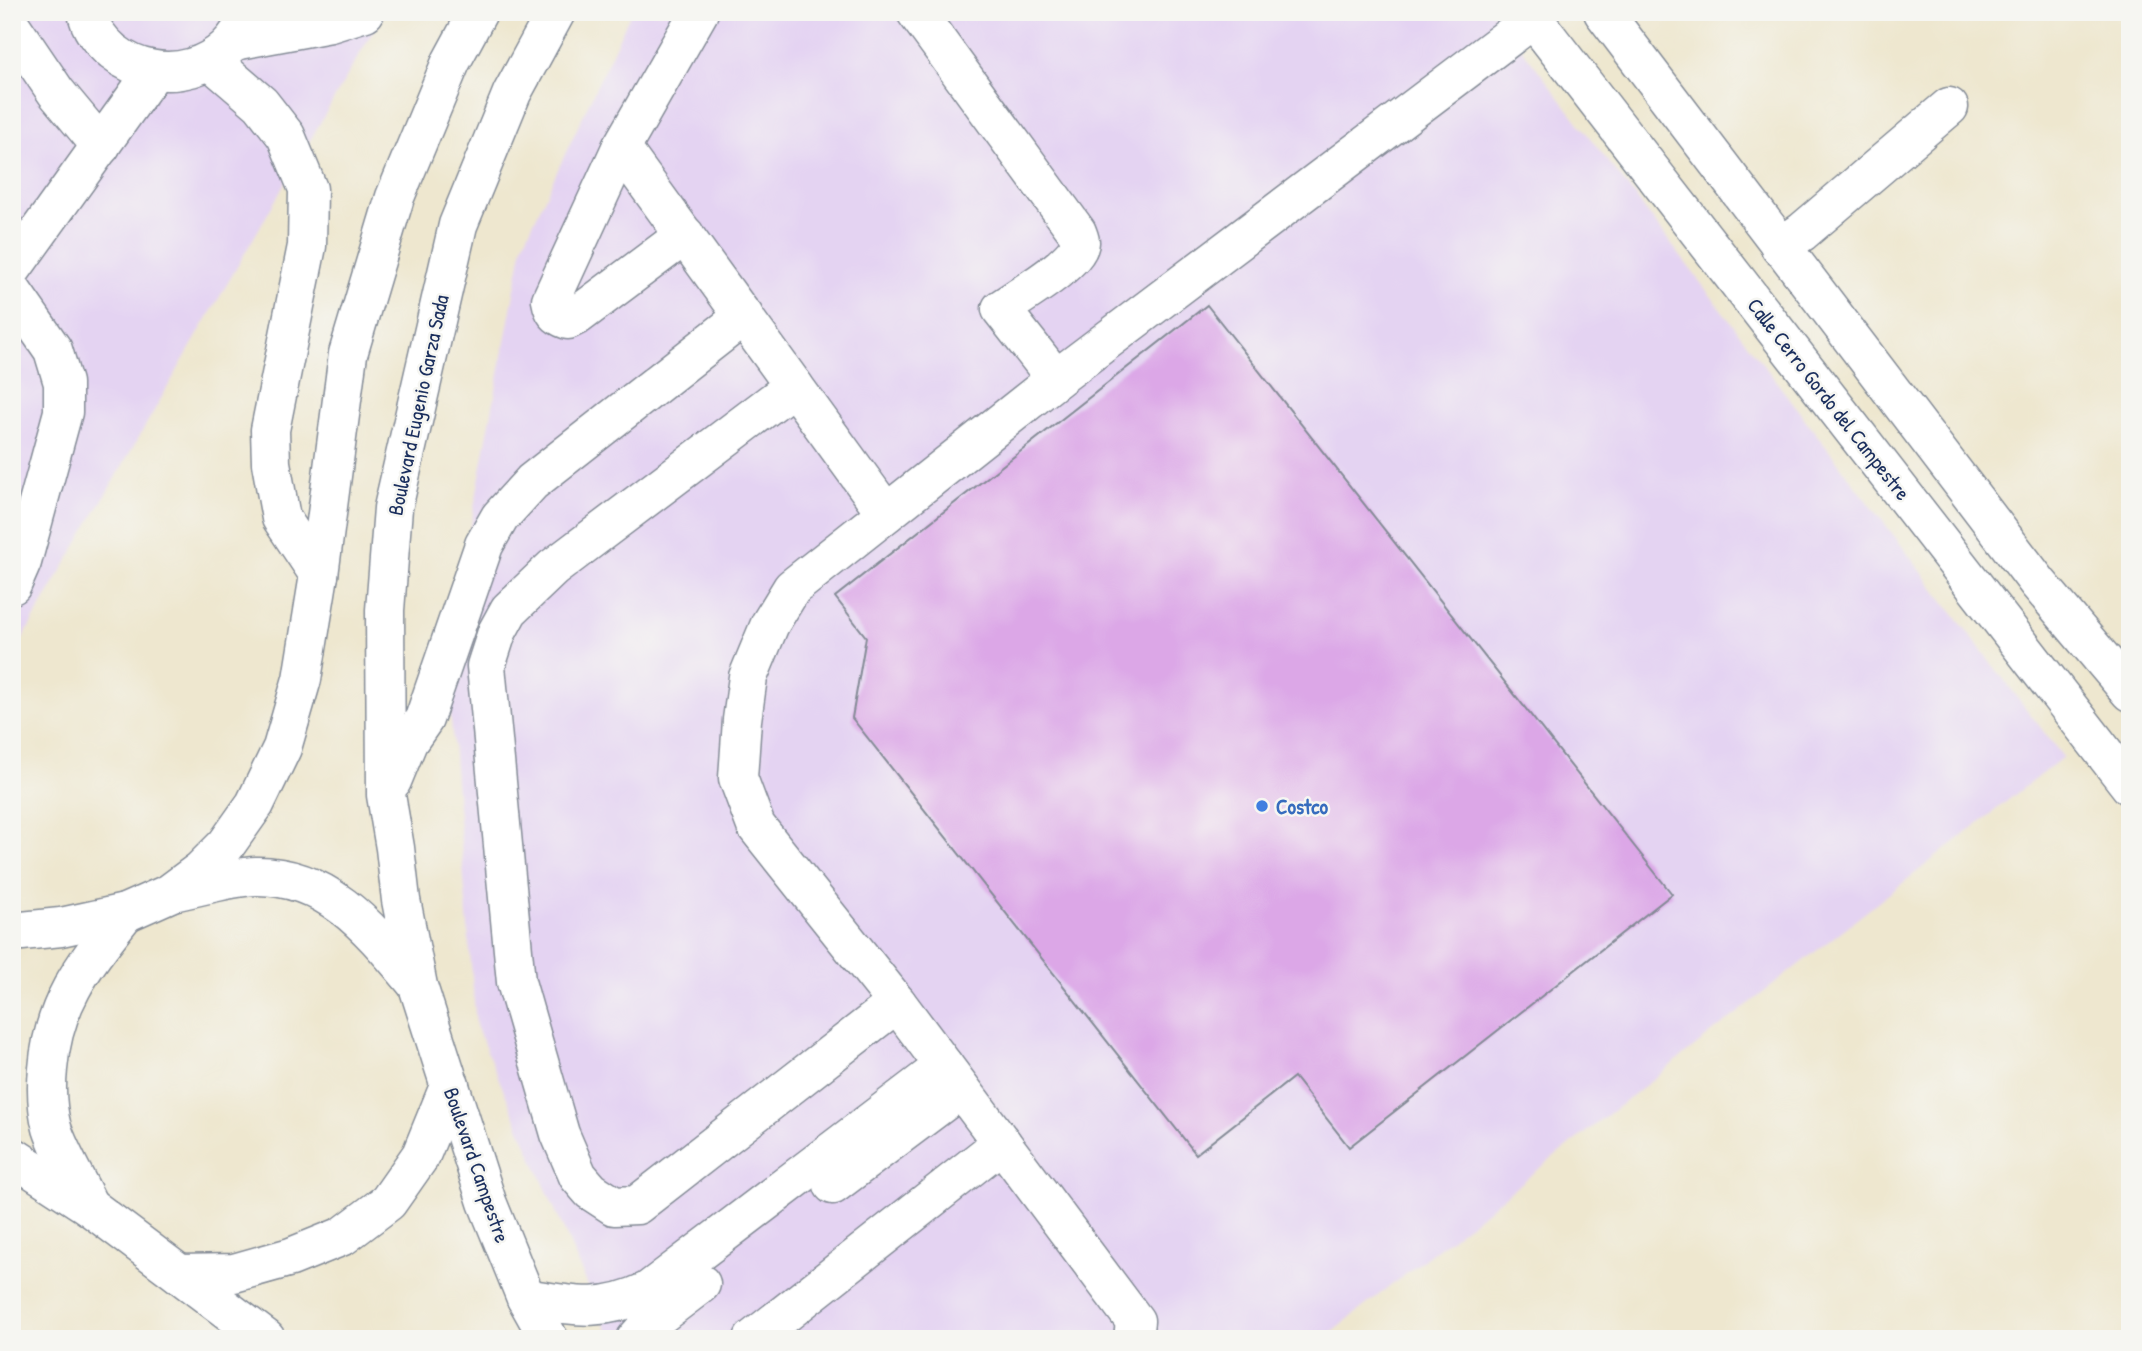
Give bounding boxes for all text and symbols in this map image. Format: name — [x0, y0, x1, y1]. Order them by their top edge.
street label: Boulevard Eugenio Garza Sada — [380, 292, 456, 518]
street label: Calle Cerro Gordo del Campestre — [1741, 292, 1917, 506]
place label: Costco — [1276, 792, 1328, 821]
marker: Costco — [1254, 798, 1270, 814]
street label: Boulevard Campestre — [437, 1084, 517, 1246]

